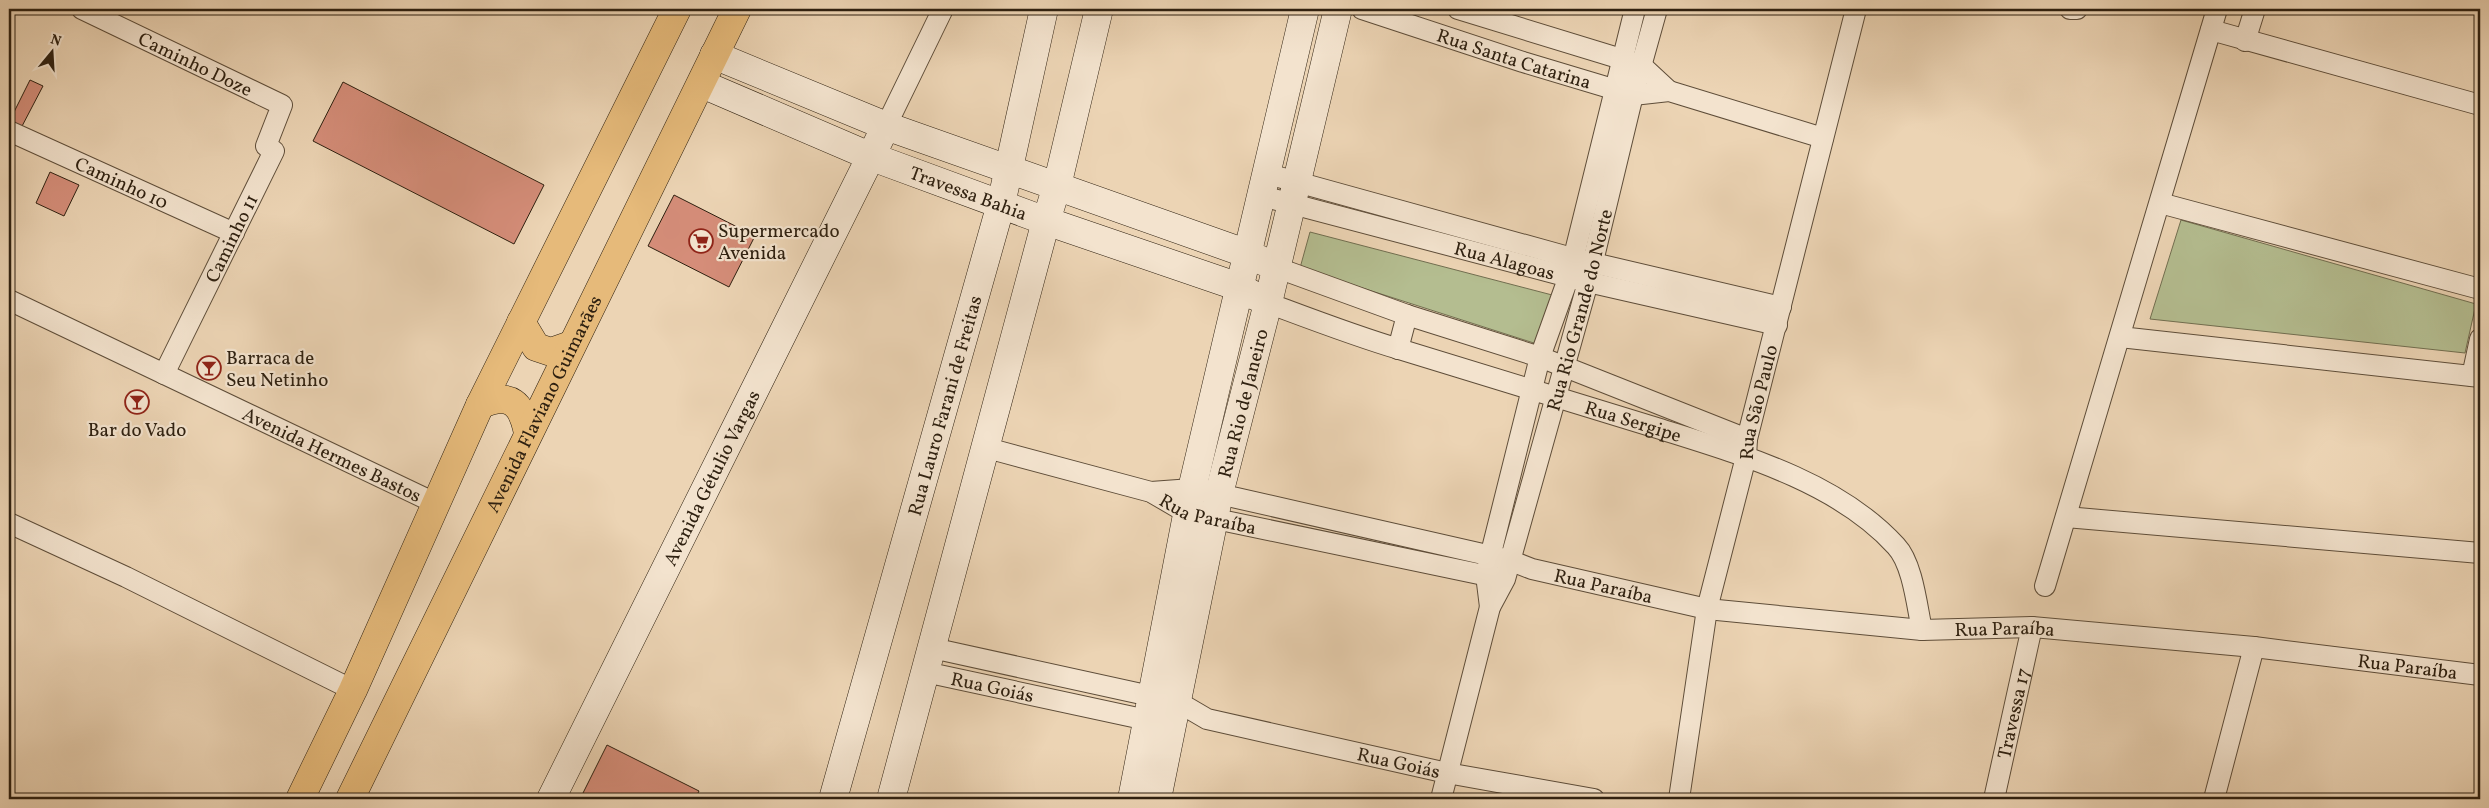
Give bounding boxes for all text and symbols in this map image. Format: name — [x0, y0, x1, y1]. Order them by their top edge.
street label: Rua Santa Catarina — [1433, 23, 1594, 97]
street label: Caminho Doze — [133, 27, 256, 104]
north arrow — [28, 28, 78, 78]
text: N — [48, 30, 63, 52]
street label: Caminho 10 — [70, 152, 172, 216]
street label: Travessa Bahia — [906, 161, 1030, 228]
street label: Caminho 11 — [200, 190, 265, 288]
street label: Rua Rio Grande do Norte — [1542, 207, 1620, 415]
place label: Supermercado Avenida — [718, 219, 840, 267]
supermarket icon: Supermercado Avenida — [688, 228, 714, 254]
street label: Rua Alagoas — [1451, 236, 1557, 288]
street label: Avenida Flaviano Guimarães — [481, 291, 609, 518]
street label: Rua Lauro Farani de Freitas — [903, 293, 990, 519]
street label: Rua Rio de Janeiro — [1213, 326, 1276, 481]
street label: Rua São Paulo — [1735, 342, 1785, 461]
place label: Barraca de Seu Netinho — [226, 346, 328, 394]
bar icon: Barraca de Seu Netinho — [196, 355, 222, 381]
street label: Avenida Gétulio Vargas — [658, 386, 767, 571]
bar icon: Bar do Vado — [124, 389, 150, 415]
street label: Rua Sergipe — [1581, 395, 1684, 450]
street label: Avenida Hermes Bastos — [237, 402, 425, 510]
place label: Bar do Vado — [88, 418, 186, 444]
street label: Rua Paraíba — [1154, 489, 1259, 542]
street label: Rua Paraíba — [1551, 563, 1655, 611]
street label: Rua Paraíba — [1954, 616, 2056, 644]
street label: Rua Paraíba — [2356, 649, 2459, 687]
street label: Travessa 17 — [1992, 666, 2038, 761]
street label: Rua Goiás — [948, 667, 1036, 710]
street label: Rua Goiás — [1354, 742, 1442, 786]

